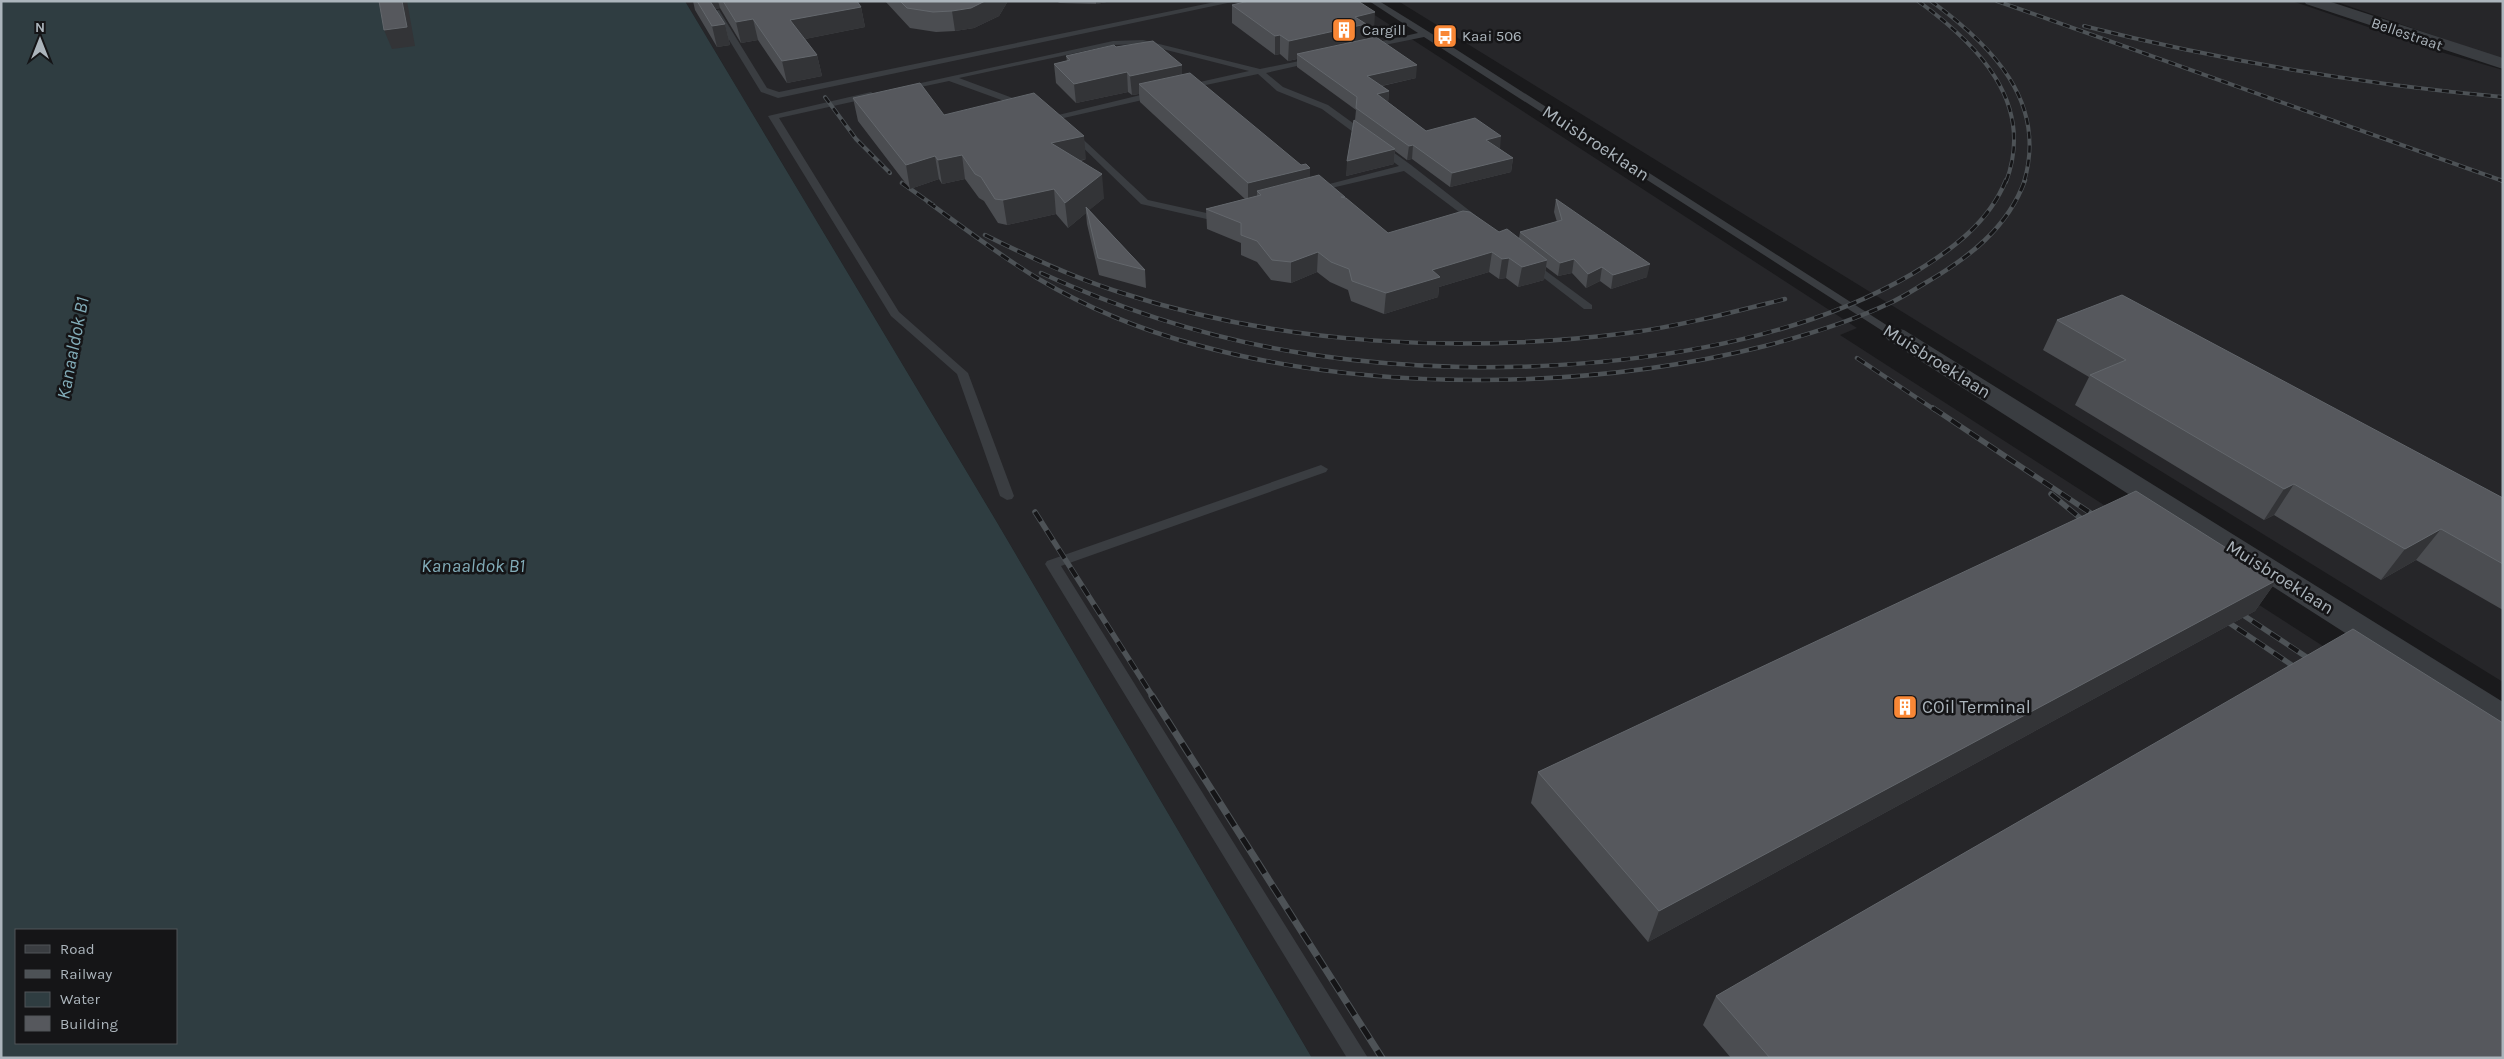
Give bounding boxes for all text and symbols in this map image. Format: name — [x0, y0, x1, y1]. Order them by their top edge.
street label: Bellestraat — [2369, 13, 2445, 55]
north arrow — [15, 15, 65, 65]
building icon: Cargill — [1331, 17, 1357, 43]
text: N — [35, 19, 45, 36]
place label: Cargill — [1362, 21, 1406, 39]
bus stop icon: Kaai 506 — [1432, 23, 1458, 49]
place label: Kaai 506 — [1462, 27, 1522, 45]
street label: Muisbroeklaan — [1538, 100, 1654, 186]
water label: Kanaaldok B1 — [52, 295, 94, 401]
street label: Muisbroeklaan — [1879, 319, 1995, 403]
street label: Muisbroeklaan — [2222, 535, 2338, 619]
water label: Kanaaldok B1 — [421, 555, 525, 577]
building icon: COil Terminal — [1892, 694, 1918, 720]
place label: COil Terminal — [1922, 696, 2031, 718]
legend — [15, 929, 178, 1044]
text: Road — [60, 940, 95, 958]
text: Railway — [60, 965, 112, 983]
text: Water — [60, 990, 101, 1008]
text: Building — [60, 1015, 118, 1033]

